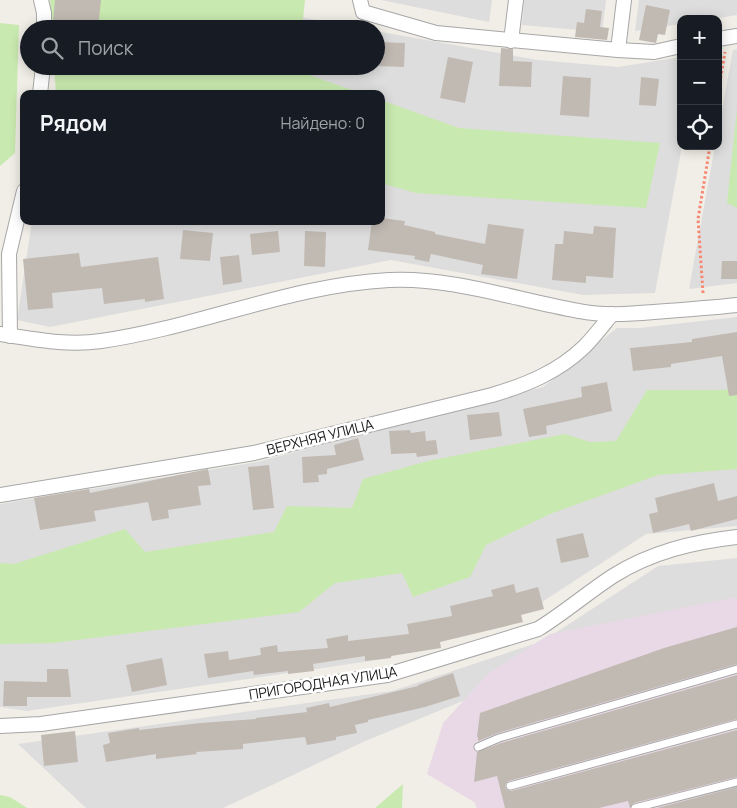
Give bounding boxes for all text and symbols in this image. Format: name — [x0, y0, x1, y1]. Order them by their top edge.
map controls — [677, 15, 722, 150]
button: + — [677, 15, 722, 60]
search box — [20, 20, 385, 75]
icon: search — [38, 34, 66, 62]
text: Поиск — [78, 35, 133, 61]
button: − — [677, 60, 722, 105]
button: locate — [677, 105, 722, 150]
text: Рядом — [40, 109, 107, 137]
text: Найдено: 0 — [280, 112, 365, 134]
street label: ВЕРХНЯЯ УЛИЦА — [264, 414, 375, 459]
street label: ПРИГОРОДНАЯ УЛИЦА — [247, 661, 399, 704]

